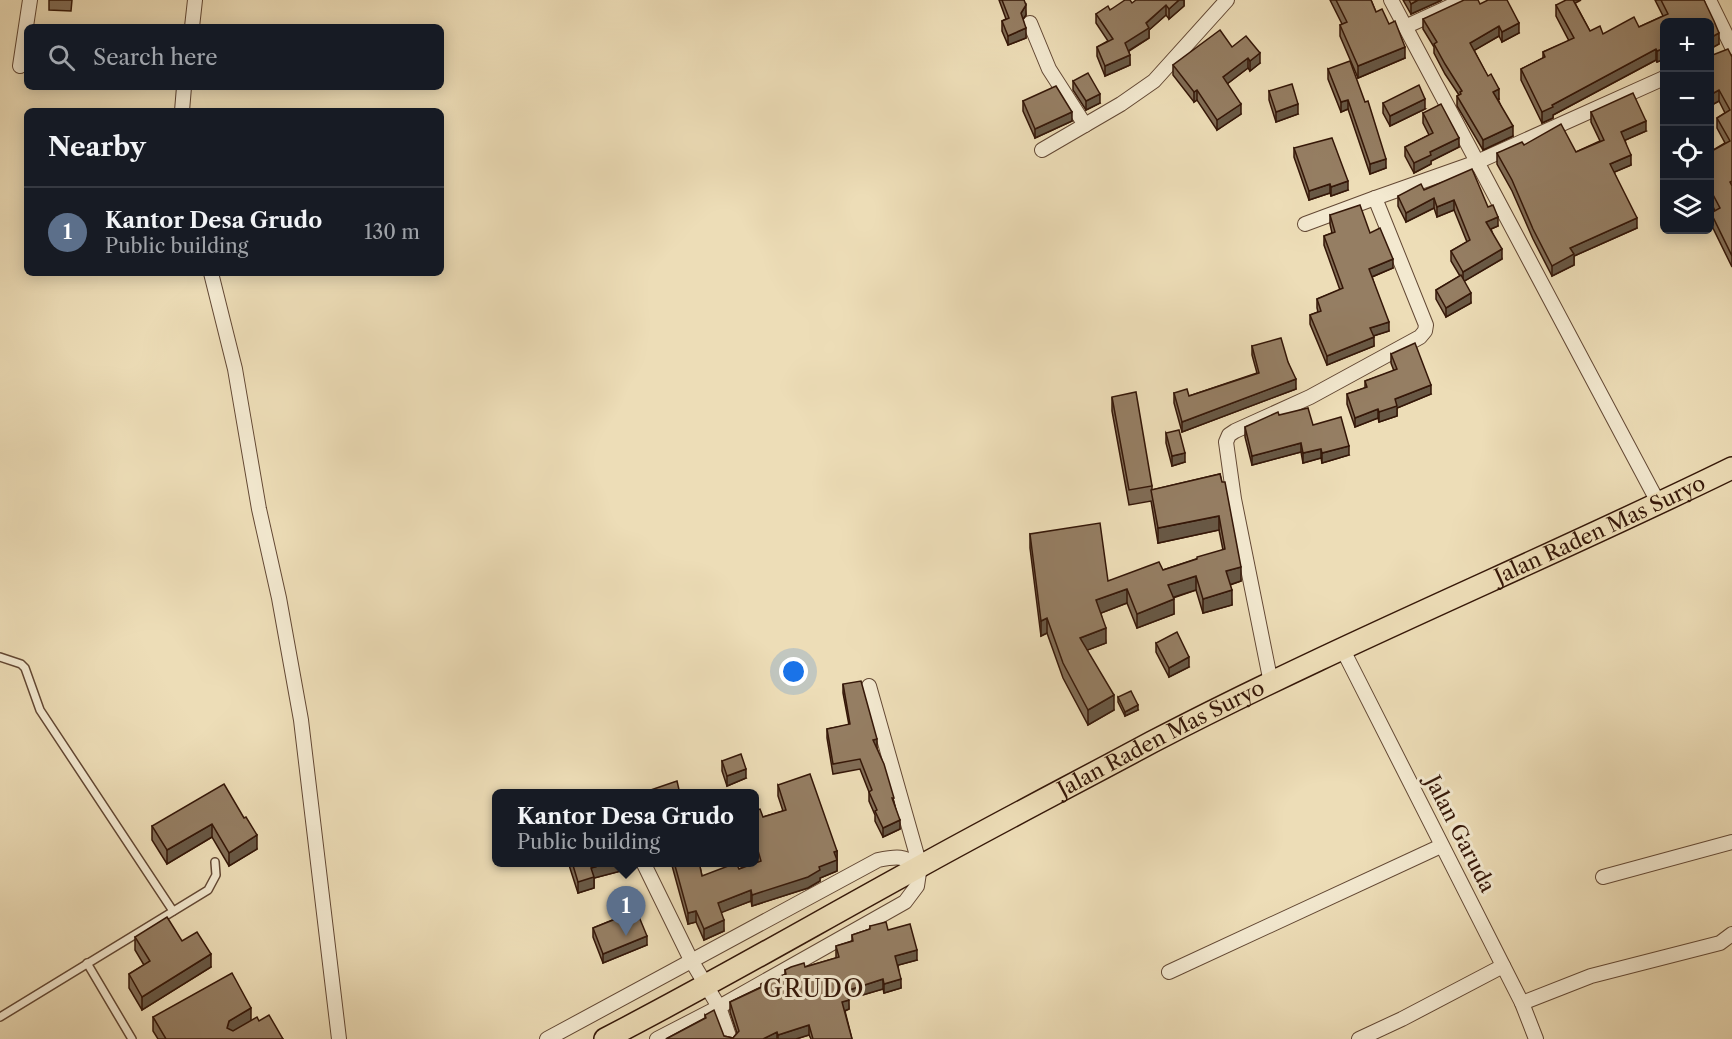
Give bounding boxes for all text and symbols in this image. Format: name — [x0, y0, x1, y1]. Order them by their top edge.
map controls — [1660, 18, 1714, 234]
button: + — [1660, 18, 1714, 72]
search box — [24, 24, 444, 90]
icon: search — [45, 41, 78, 74]
text: Search here — [93, 44, 218, 71]
button: − — [1660, 72, 1714, 126]
button: locate — [1660, 126, 1714, 180]
text: Nearby — [48, 131, 146, 163]
button: layers — [1660, 180, 1714, 234]
text: Kantor Desa Grudo — [105, 207, 322, 234]
text: 1 — [63, 220, 72, 244]
text: 130 m — [364, 220, 420, 244]
text: Public building — [105, 234, 248, 258]
street label: Jalan Raden Mas Suryo — [1488, 470, 1709, 590]
your location — [779, 657, 808, 686]
street label: Jalan Raden Mas Suryo — [1050, 675, 1268, 803]
street label: Jalan Garuda — [1419, 768, 1501, 897]
popup — [492, 789, 759, 867]
text: Kantor Desa Grudo — [517, 803, 734, 830]
text: Public building — [517, 830, 660, 854]
pin: 1 — [606, 886, 646, 936]
district label: GRUDO — [763, 974, 865, 1003]

